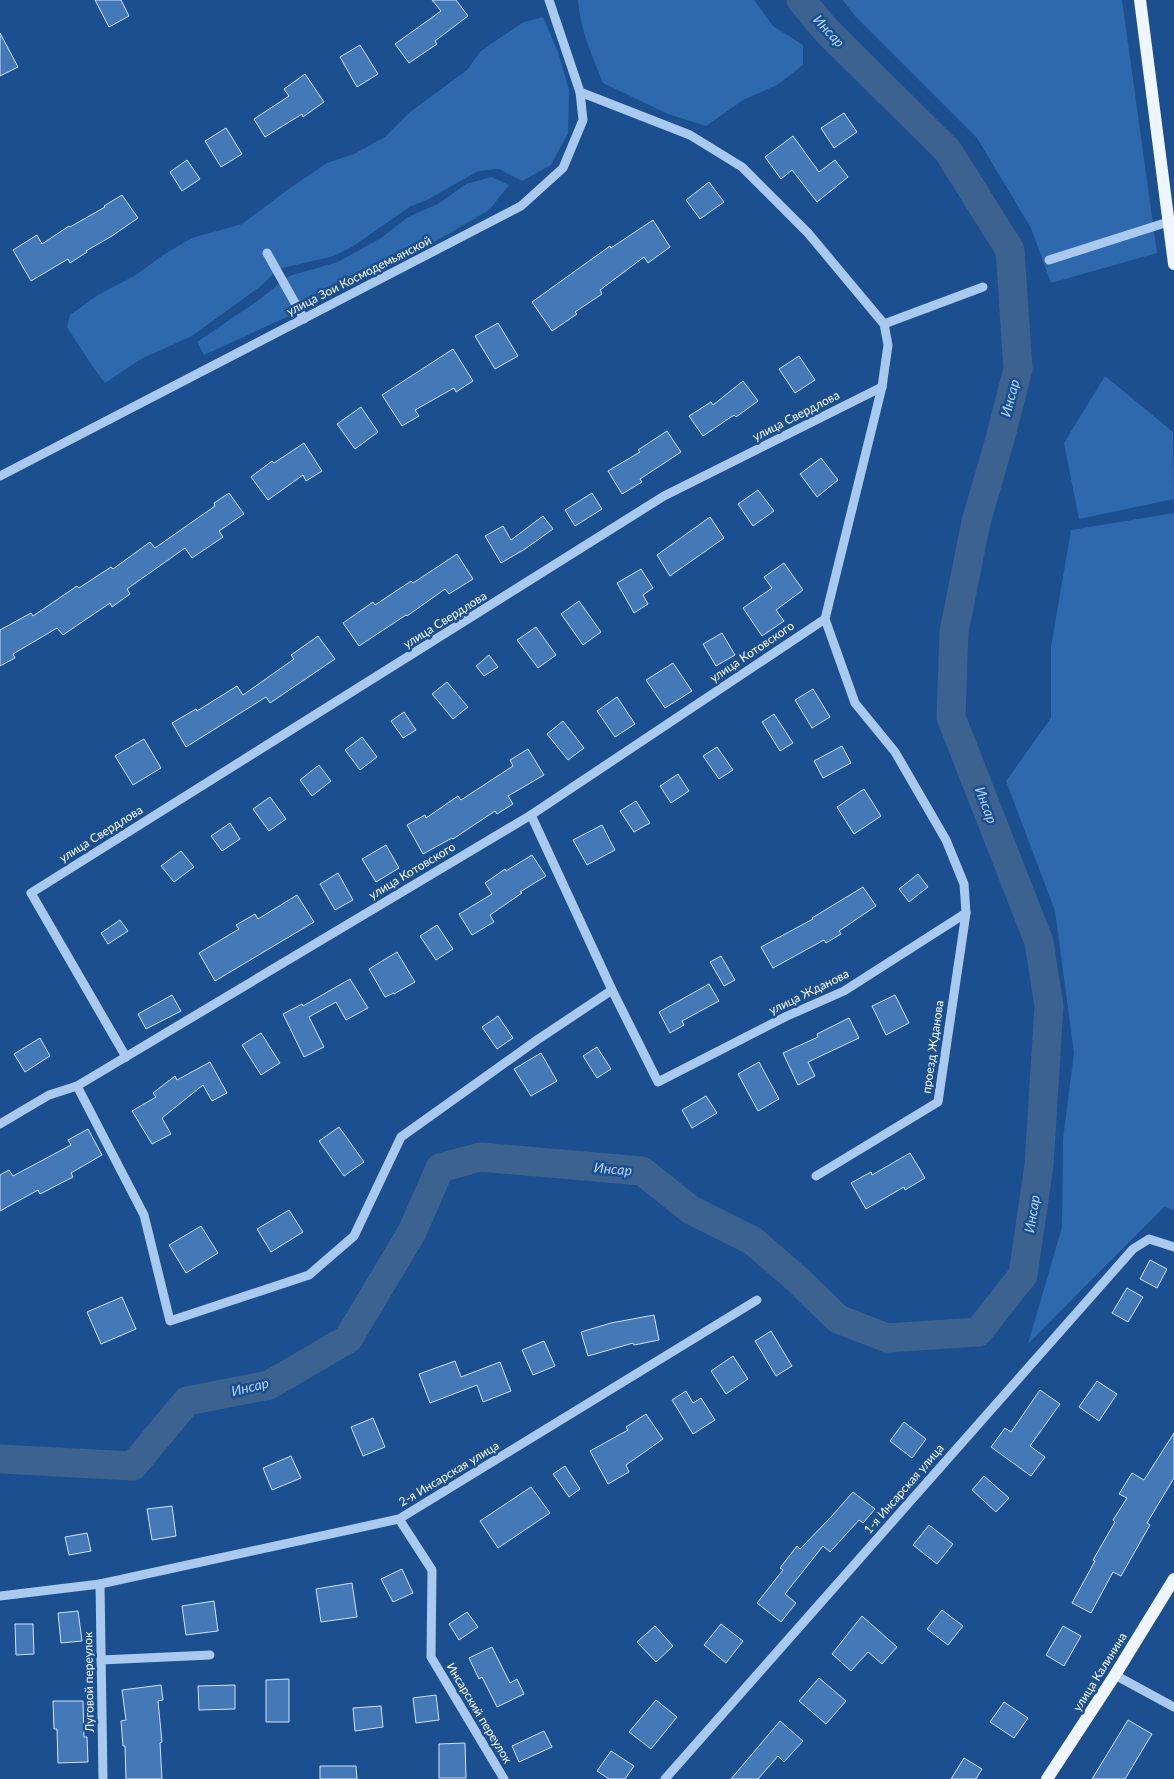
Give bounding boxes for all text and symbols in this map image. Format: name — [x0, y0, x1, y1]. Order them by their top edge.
water label: Инсар — [810, 11, 849, 50]
street label: улица Зои Космодемьянской — [284, 232, 434, 319]
water label: Инсар — [996, 377, 1023, 418]
street label: улица Свердлова — [750, 387, 842, 444]
street label: улица Свердлова — [400, 588, 489, 651]
street label: улица Котовского — [707, 618, 797, 685]
water label: Инсар — [972, 784, 1001, 826]
street label: улица Свердлова — [56, 802, 145, 865]
street label: улица Котовского — [366, 839, 458, 902]
street label: улица Жданова — [766, 966, 851, 1017]
street label: проезд Жданова — [919, 999, 946, 1094]
water label: Инсар — [593, 1158, 633, 1179]
water label: Инсар — [1020, 1194, 1043, 1234]
water label: Инсар — [229, 1374, 270, 1399]
street label: 2-я Инсарская улица — [396, 1438, 502, 1509]
street label: 1-я Инсарская улица — [860, 1441, 947, 1537]
street label: улица Калинина — [1069, 1630, 1130, 1714]
street label: Луговой переулок — [80, 1631, 97, 1733]
street label: Инсарский переулок — [443, 1660, 516, 1766]

